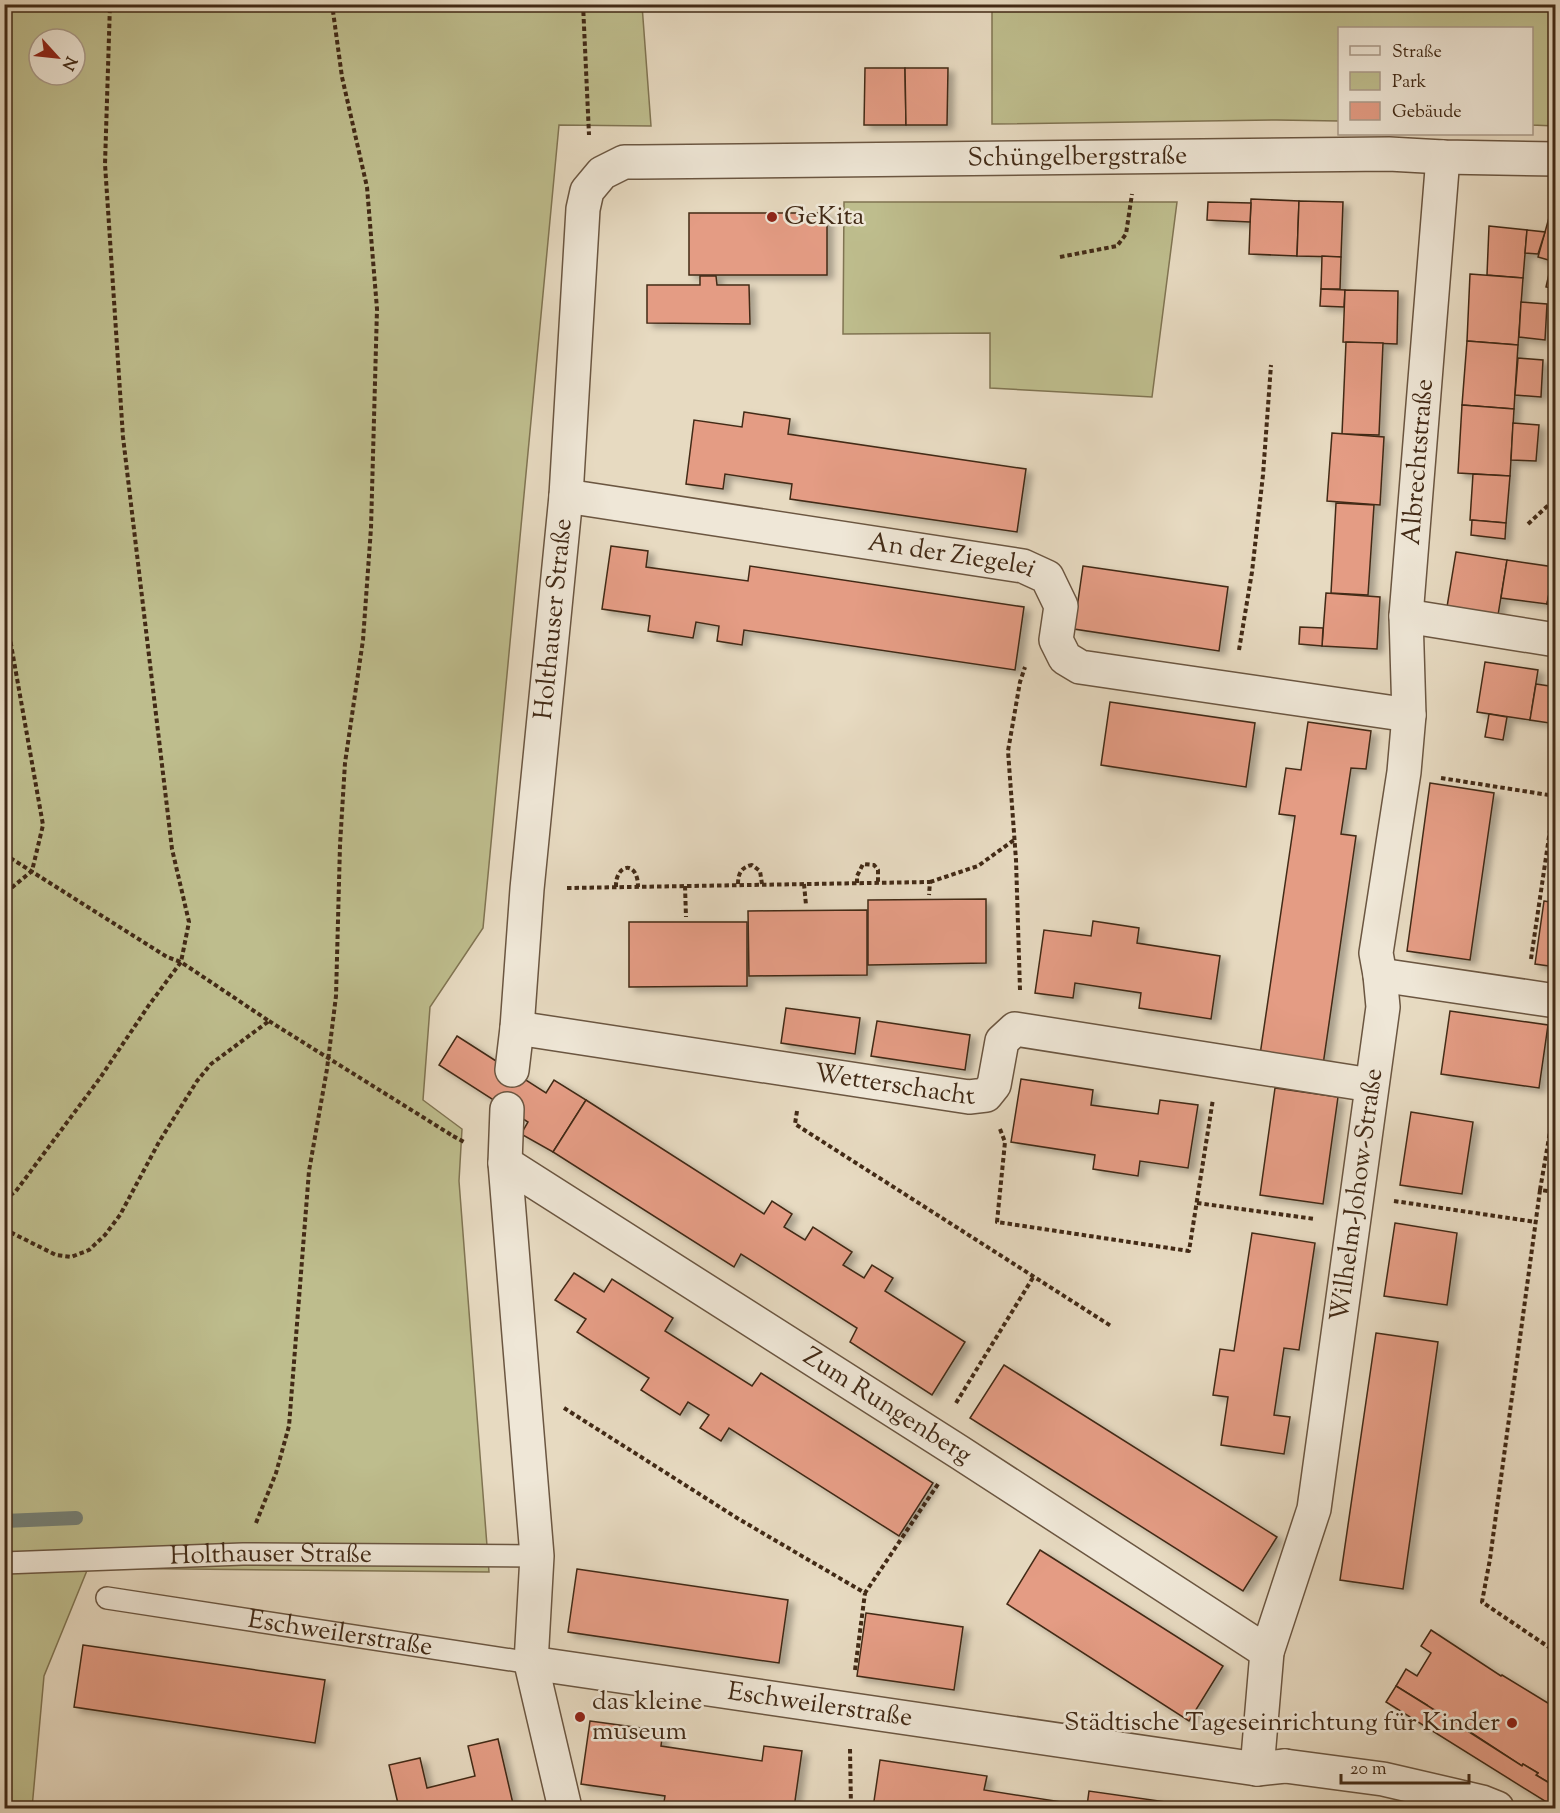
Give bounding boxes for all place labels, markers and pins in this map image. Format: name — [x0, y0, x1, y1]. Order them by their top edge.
place label: GeKita — [784, 199, 864, 236]
marker: GeKita — [765, 210, 779, 224]
place label: das kleine museum — [592, 1684, 702, 1751]
place label: Städtische Tageseinrichtung für Kinder — [1064, 1705, 1500, 1742]
marker: das kleine museum — [573, 1710, 587, 1724]
marker: Städtische Tageseinrichtung für Kinder — [1505, 1716, 1519, 1730]

